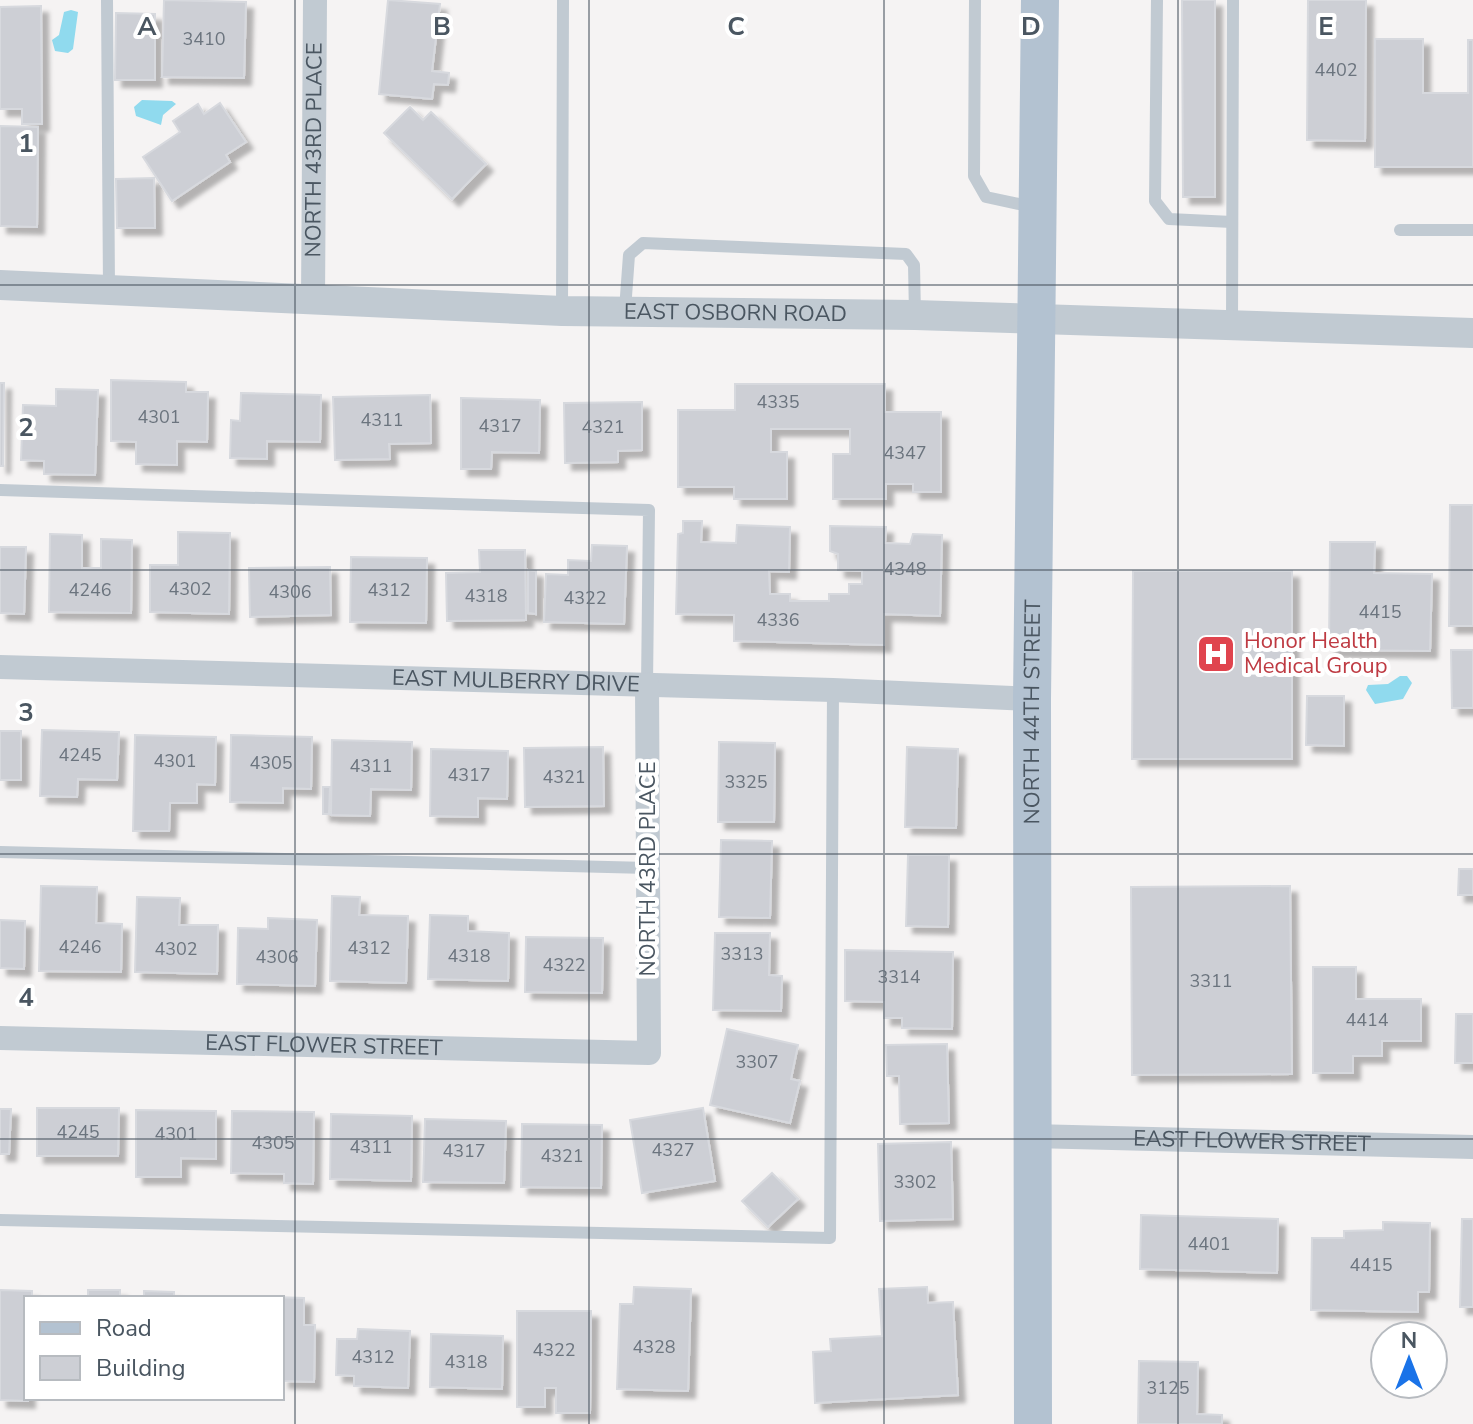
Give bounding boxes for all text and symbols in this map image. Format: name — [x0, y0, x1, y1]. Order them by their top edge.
text: A — [137, 9, 157, 44]
text: B — [433, 9, 451, 44]
text: C — [727, 9, 745, 44]
text: D — [1021, 9, 1041, 44]
text: E — [1318, 9, 1334, 44]
house number: 3410 — [182, 27, 226, 51]
street label: NORTH 43RD PLACE — [298, 42, 330, 258]
house number: 4402 — [1314, 58, 1358, 82]
text: 1 — [18, 126, 34, 161]
street label: EAST OSBORN ROAD — [624, 297, 847, 329]
house number: 4335 — [756, 390, 800, 414]
house number: 4301 — [137, 405, 181, 429]
house number: 4311 — [360, 408, 404, 432]
text: 2 — [18, 410, 34, 445]
house number: 4317 — [478, 414, 522, 438]
house number: 4321 — [581, 415, 625, 439]
house number: 4347 — [883, 441, 927, 465]
house number: 4348 — [883, 557, 927, 581]
house number: 4302 — [168, 577, 212, 601]
house number: 4246 — [68, 578, 112, 602]
house number: 4312 — [367, 578, 411, 602]
house number: 4306 — [268, 580, 312, 604]
house number: 4318 — [464, 584, 508, 608]
house number: 4322 — [563, 586, 607, 610]
street label: NORTH 44TH STREET — [1017, 599, 1048, 824]
house number: 4415 — [1358, 600, 1402, 624]
house number: 4336 — [756, 608, 800, 632]
place label: Honor Health Medical Group — [1244, 626, 1387, 681]
hospital icon: Honor Health Medical Group — [1195, 633, 1237, 675]
street label: EAST MULBERRY DRIVE — [392, 663, 640, 700]
text: 3 — [18, 695, 34, 730]
house number: 4245 — [58, 743, 102, 767]
house number: 4301 — [153, 749, 197, 773]
house number: 4305 — [249, 751, 293, 775]
house number: 4311 — [349, 754, 393, 778]
street label: NORTH 43RD PLACE — [633, 762, 663, 977]
house number: 4317 — [447, 763, 491, 787]
house number: 4321 — [542, 765, 586, 789]
house number: 3325 — [724, 770, 768, 794]
house number: 4246 — [58, 935, 102, 959]
house number: 4312 — [347, 936, 391, 960]
house number: 4302 — [154, 937, 198, 961]
house number: 3313 — [720, 942, 764, 966]
house number: 4318 — [447, 944, 491, 968]
house number: 4306 — [255, 945, 299, 969]
house number: 4322 — [542, 953, 586, 977]
house number: 3314 — [877, 965, 921, 989]
house number: 3311 — [1189, 969, 1233, 993]
text: 4 — [18, 980, 34, 1015]
house number: 4414 — [1345, 1008, 1389, 1032]
street label: EAST FLOWER STREET — [205, 1028, 444, 1063]
house number: 3307 — [735, 1050, 779, 1074]
house number: 4245 — [56, 1120, 100, 1144]
house number: 4301 — [154, 1122, 198, 1146]
street label: EAST FLOWER STREET — [1133, 1124, 1372, 1159]
house number: 4305 — [251, 1131, 295, 1155]
house number: 4311 — [349, 1135, 393, 1159]
house number: 4327 — [651, 1138, 695, 1162]
house number: 4317 — [442, 1139, 486, 1163]
house number: 4321 — [540, 1144, 584, 1168]
house number: 3302 — [893, 1170, 937, 1194]
house number: 4401 — [1187, 1232, 1231, 1256]
house number: 4415 — [1349, 1253, 1393, 1277]
legend — [24, 1296, 284, 1400]
text: Road — [96, 1312, 152, 1344]
north arrow — [1369, 1320, 1449, 1400]
text: N — [1401, 1326, 1417, 1356]
house number: 4328 — [632, 1335, 676, 1359]
house number: 4322 — [532, 1338, 576, 1362]
house number: 4312 — [351, 1345, 395, 1369]
house number: 4318 — [444, 1350, 488, 1374]
text: Building — [96, 1352, 186, 1384]
house number: 3125 — [1146, 1376, 1190, 1400]

